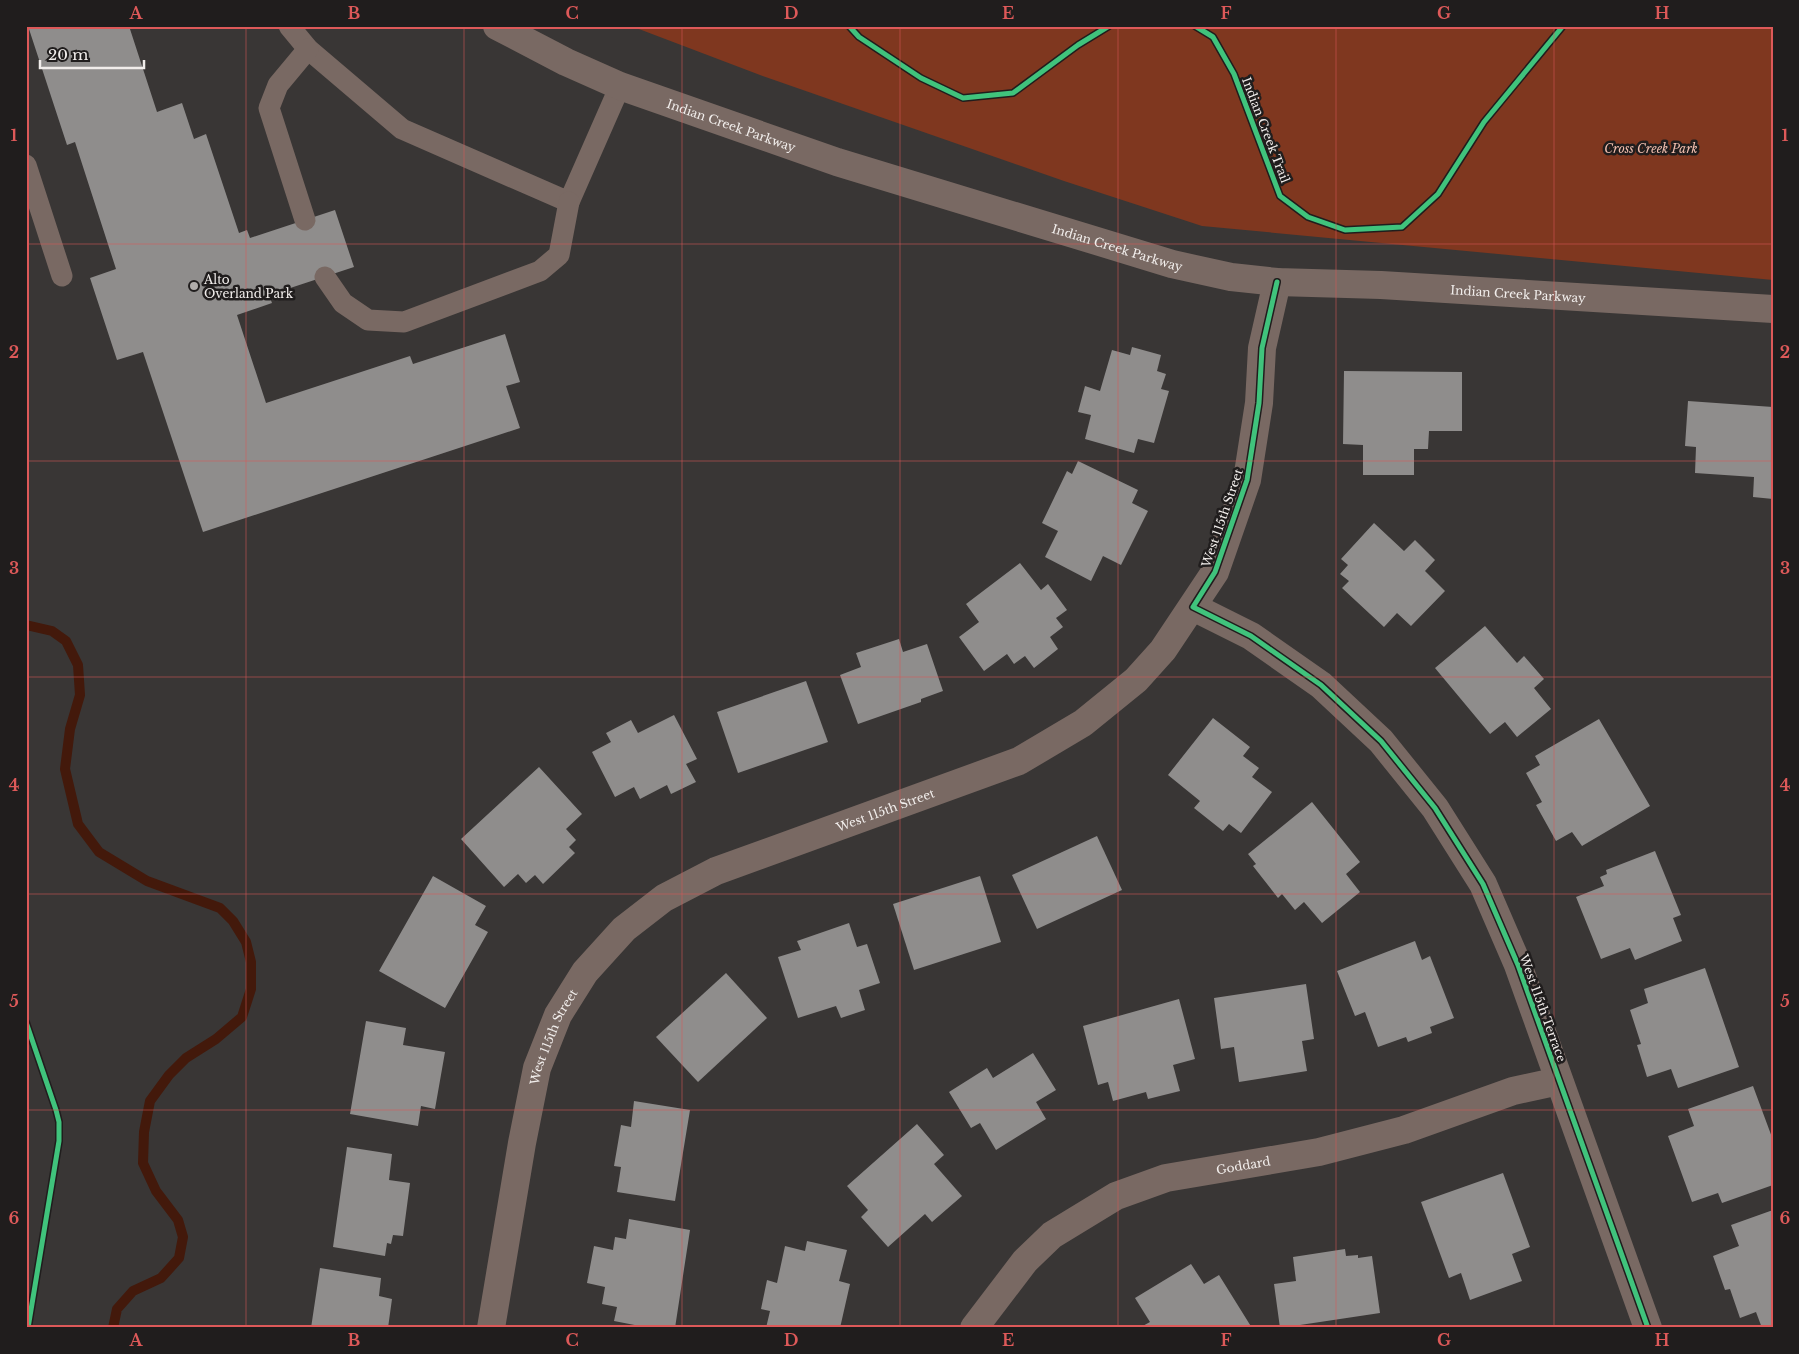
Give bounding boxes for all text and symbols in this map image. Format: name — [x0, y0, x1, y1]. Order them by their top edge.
text: A — [129, 3, 144, 23]
text: B — [348, 3, 361, 23]
text: C — [565, 3, 579, 23]
text: D — [784, 3, 798, 23]
text: E — [1002, 3, 1014, 23]
text: F — [1220, 3, 1232, 23]
text: G — [1437, 3, 1451, 23]
text: H — [1654, 3, 1670, 23]
scale bar — [40, 38, 144, 70]
text: 20 m — [48, 45, 88, 64]
street label: Indian Creek Trail — [1239, 75, 1293, 185]
street label: Indian Creek Parkway — [665, 96, 798, 155]
text: 1 — [11, 125, 18, 145]
text: 1 — [1782, 125, 1789, 145]
park label: Cross Creek Park — [1604, 141, 1698, 156]
street label: Indian Creek Parkway — [1050, 220, 1184, 274]
place label: Alto Overland Park — [203, 272, 294, 301]
marker: Alto Overland Park — [188, 280, 200, 292]
street label: Indian Creek Parkway — [1450, 282, 1586, 305]
text: 2 — [9, 342, 19, 362]
text: 2 — [1780, 342, 1790, 362]
street label: West 115th Street — [1198, 466, 1246, 570]
text: 3 — [9, 558, 19, 578]
text: 3 — [1780, 558, 1790, 578]
text: 4 — [9, 775, 19, 795]
text: 4 — [1780, 775, 1790, 795]
street label: West 115th Street — [833, 785, 937, 835]
street label: West 115th Terrace — [1516, 951, 1570, 1064]
street label: West 115th Street — [526, 985, 580, 1087]
text: 5 — [9, 991, 19, 1011]
text: 5 — [1780, 991, 1790, 1011]
street label: Goddard — [1215, 1153, 1271, 1177]
text: 6 — [9, 1208, 20, 1228]
text: 6 — [1780, 1208, 1791, 1228]
text: A — [129, 1330, 144, 1350]
text: B — [348, 1330, 361, 1350]
text: C — [565, 1330, 579, 1350]
text: D — [784, 1330, 798, 1350]
text: E — [1002, 1330, 1014, 1350]
text: F — [1220, 1330, 1232, 1350]
text: G — [1437, 1330, 1451, 1350]
text: H — [1654, 1330, 1670, 1350]

